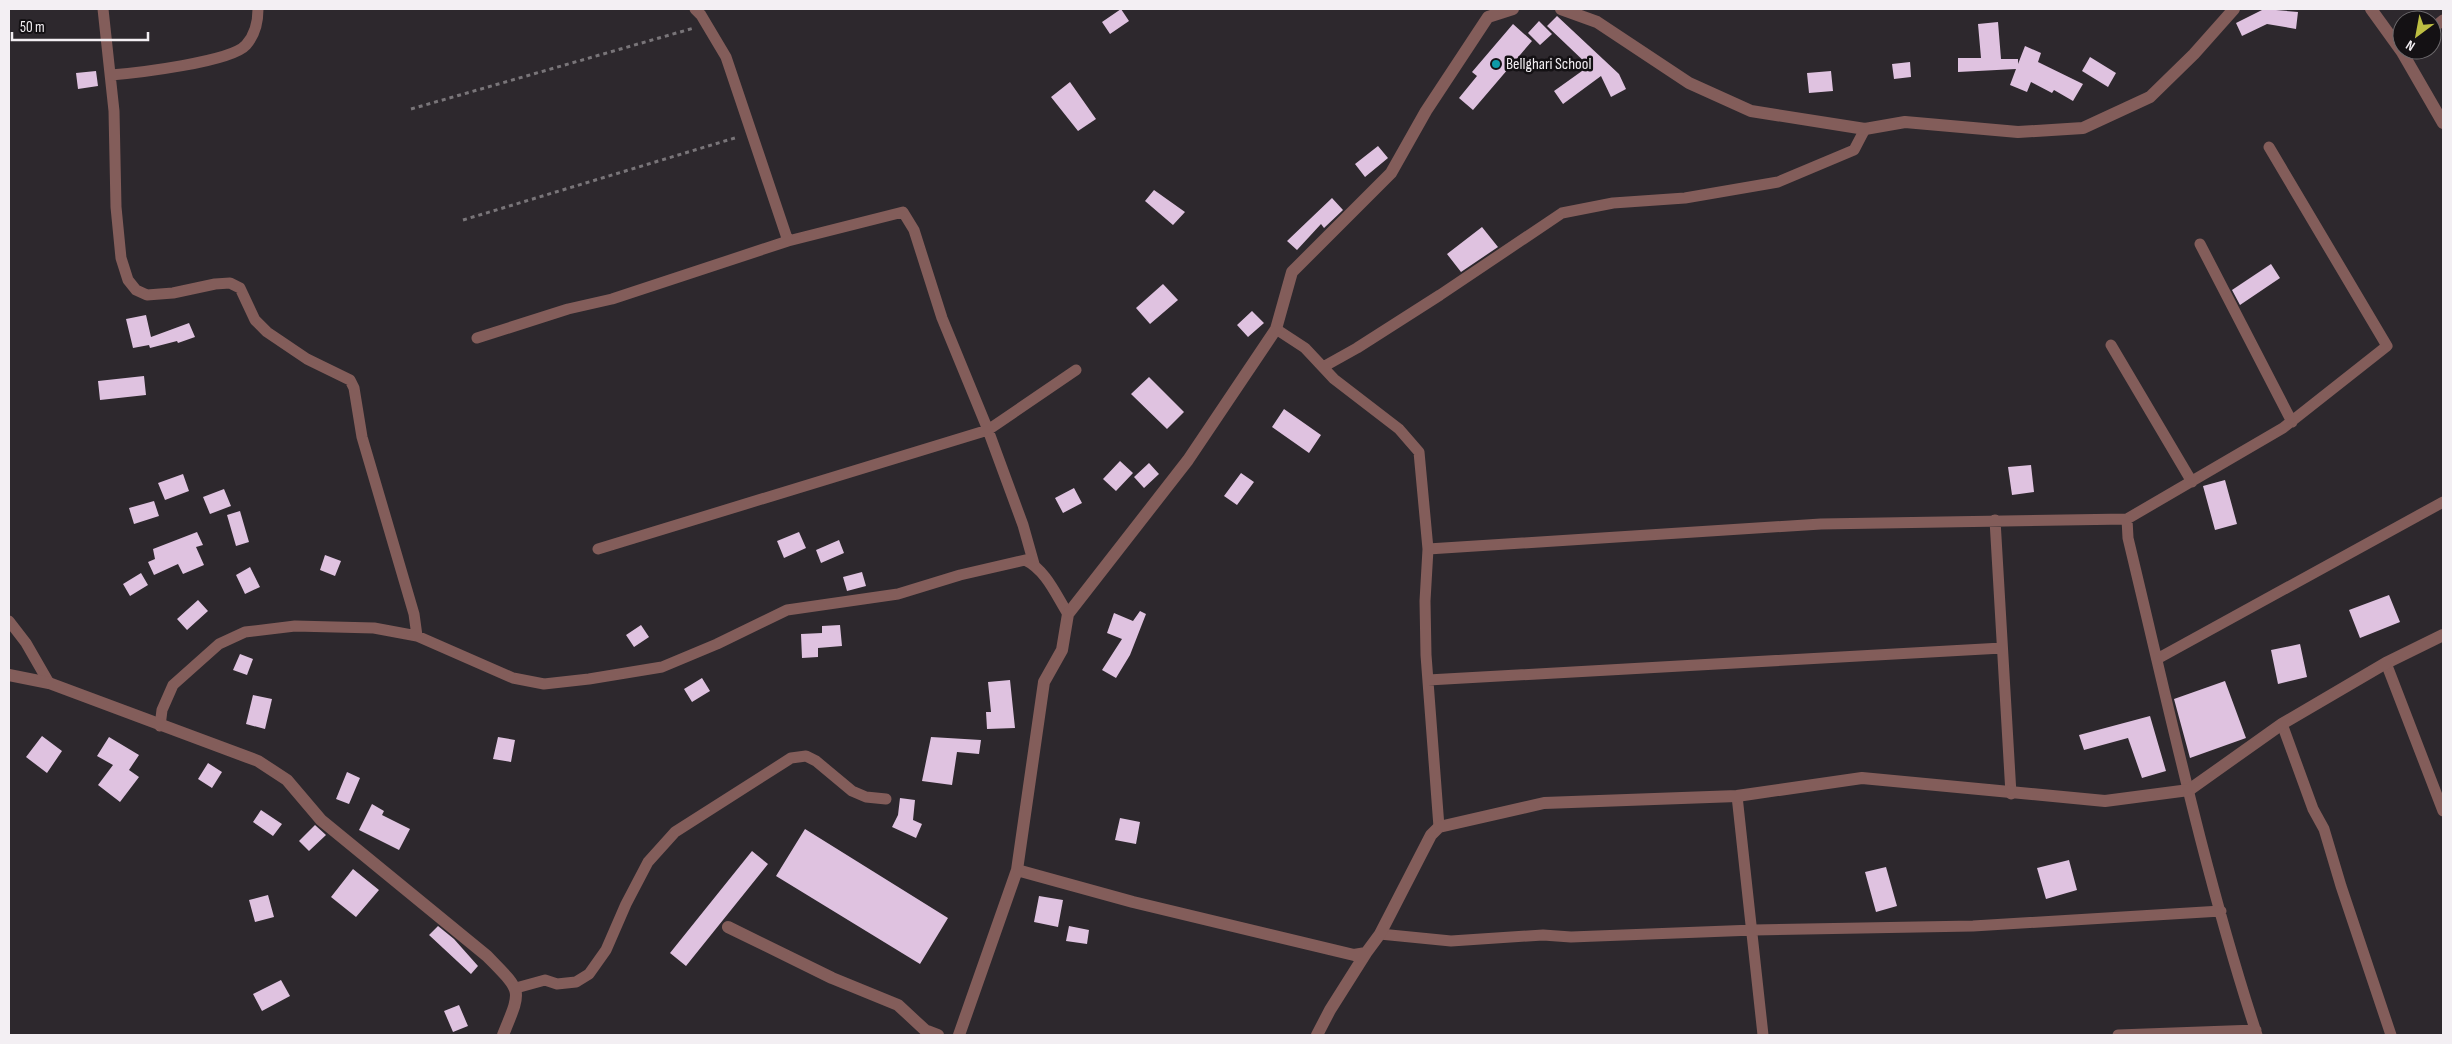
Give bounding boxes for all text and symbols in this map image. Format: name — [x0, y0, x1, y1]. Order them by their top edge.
scale bar — [12, 10, 149, 42]
north arrow — [2392, 10, 2442, 60]
text: 50 m — [20, 18, 45, 37]
text: N — [2403, 36, 2418, 55]
place label: Bellghari School — [1506, 55, 1591, 74]
marker: Bellghari School — [1490, 58, 1502, 70]

